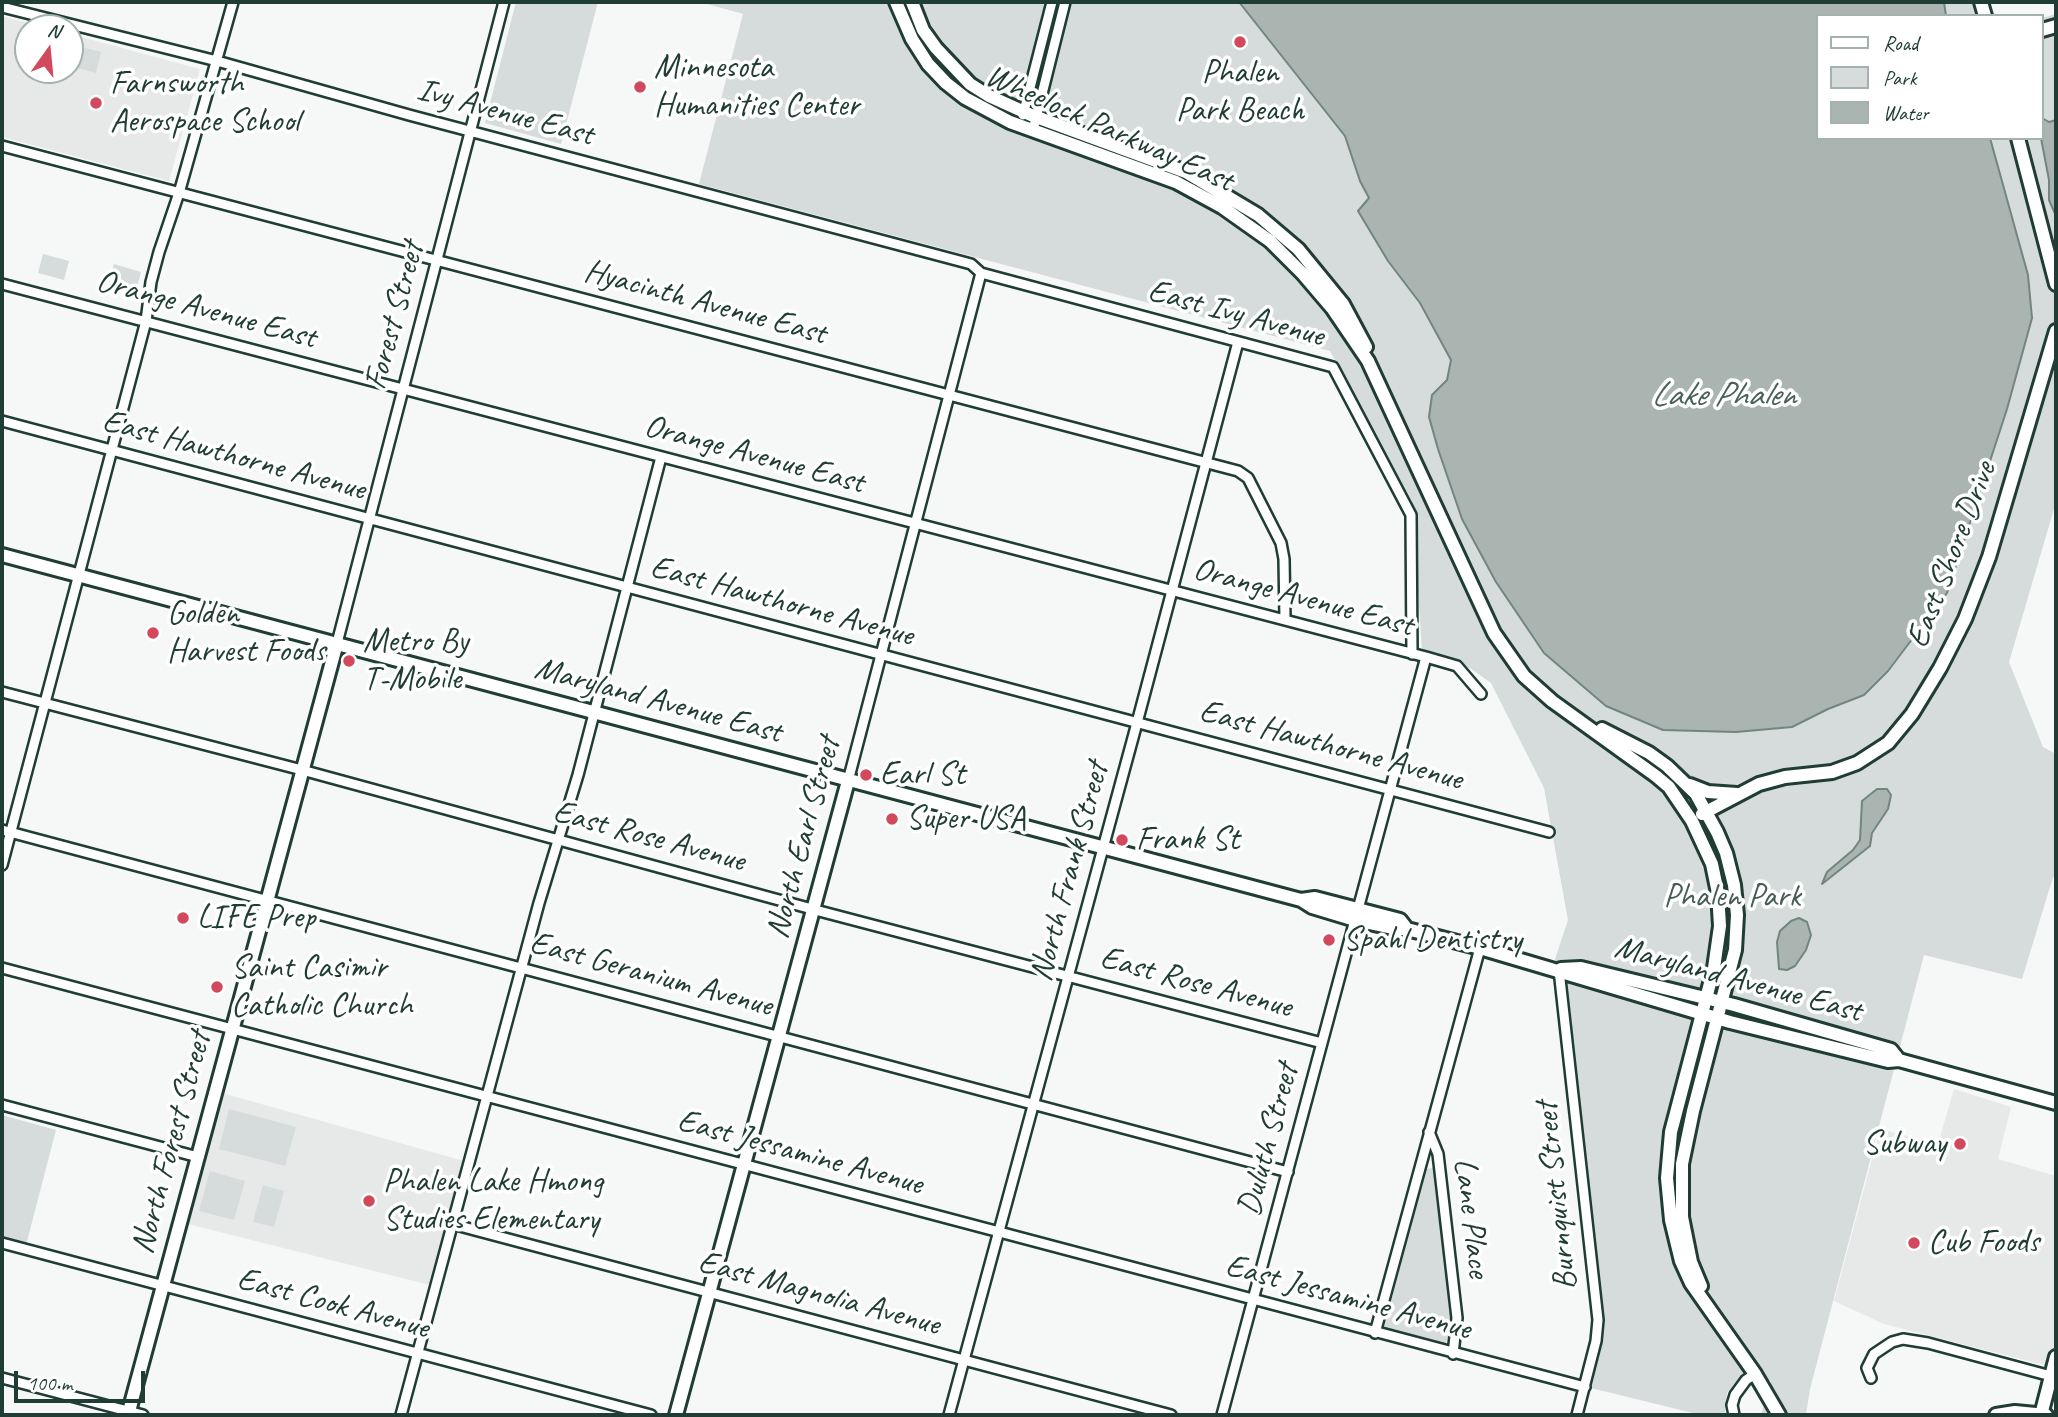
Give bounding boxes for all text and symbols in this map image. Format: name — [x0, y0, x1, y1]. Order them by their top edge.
north arrow — [14, 14, 84, 84]
legend — [1816, 14, 2044, 140]
text: N — [45, 18, 63, 44]
text: Road — [1883, 30, 1918, 56]
marker: Phalen Park Beach — [1232, 34, 1248, 50]
place label: Minnesota Humanities Center — [654, 48, 859, 126]
place label: Phalen Park Beach — [1176, 53, 1304, 131]
street label: Wheelock Parkway East — [979, 57, 1239, 201]
place label: Farnsworth Aerospace School — [110, 64, 299, 142]
text: Park — [1883, 65, 1916, 91]
street label: Ivy Avenue East — [413, 71, 597, 155]
marker: Minnesota Humanities Center — [632, 79, 648, 95]
marker: Farnsworth Aerospace School — [88, 95, 104, 111]
text: Water — [1883, 100, 1929, 126]
street label: Forest Street — [356, 238, 434, 394]
street label: Hyacinth Avenue East — [580, 252, 830, 354]
street label: Orange Avenue East — [92, 262, 320, 358]
street label: East Ivy Avenue — [1144, 272, 1328, 356]
water label: Lake Phalen — [1651, 375, 1795, 417]
street label: East Hawthorne Avenue — [98, 402, 370, 510]
street label: Orange Avenue East — [640, 407, 868, 503]
street label: East Shore Drive — [1898, 457, 2006, 653]
street label: East Hawthorne Avenue — [646, 548, 918, 656]
street label: Orange Avenue East — [1189, 550, 1417, 646]
place label: Golden Harvest Foods — [167, 594, 326, 672]
place label: Metro By T-Mobile — [363, 622, 468, 700]
marker: Golden Harvest Foods — [145, 625, 161, 641]
street label: Maryland Avenue East — [530, 649, 786, 753]
marker: Metro By T-Mobile — [341, 653, 357, 669]
street label: East Hawthorne Avenue — [1195, 692, 1467, 800]
street label: North Earl Street — [758, 733, 850, 943]
place label: Earl St — [880, 755, 965, 795]
street label: North Frank Street — [1022, 758, 1118, 986]
marker: Earl St — [858, 767, 874, 783]
street label: East Rose Avenue — [549, 792, 749, 882]
place label: Super USA — [906, 799, 1025, 839]
marker: Super USA — [884, 811, 900, 827]
place label: Frank St — [1136, 820, 1239, 860]
marker: Frank St — [1114, 832, 1130, 848]
park label: Phalen Park — [1664, 877, 1800, 917]
place label: LIFE Prep — [197, 898, 315, 938]
marker: LIFE Prep — [175, 910, 191, 926]
place label: Spahl Dentistry — [1343, 920, 1522, 960]
street label: East Geranium Avenue — [525, 924, 777, 1026]
street label: Maryland Avenue East — [1610, 928, 1866, 1032]
marker: Spahl Dentistry — [1321, 932, 1337, 948]
street label: East Rose Avenue — [1096, 938, 1296, 1028]
place label: Saint Casimir Catholic Church — [231, 948, 413, 1026]
marker: Saint Casimir Catholic Church — [209, 979, 225, 995]
street label: North Forest Street — [123, 1028, 221, 1258]
street label: Duluth Street — [1230, 1060, 1308, 1220]
street label: Burnquist Street — [1527, 1100, 1587, 1292]
street label: East Jessamine Avenue — [673, 1101, 927, 1205]
place label: Subway — [1863, 1124, 1946, 1164]
marker: Subway — [1952, 1136, 1968, 1152]
street label: Lane Place — [1444, 1156, 1498, 1280]
place label: Phalen Lake Hmong Studies Elementary — [383, 1162, 603, 1240]
marker: Phalen Lake Hmong Studies Elementary — [361, 1193, 377, 1209]
place label: Cub Foods — [1928, 1223, 2039, 1263]
marker: Cub Foods — [1906, 1235, 1922, 1251]
street label: East Magnolia Avenue — [694, 1243, 944, 1345]
street label: East Jessamine Avenue — [1221, 1246, 1475, 1350]
street label: East Cook Avenue — [233, 1259, 433, 1349]
scale bar — [18, 1358, 149, 1402]
text: 100 m — [27, 1370, 72, 1396]

